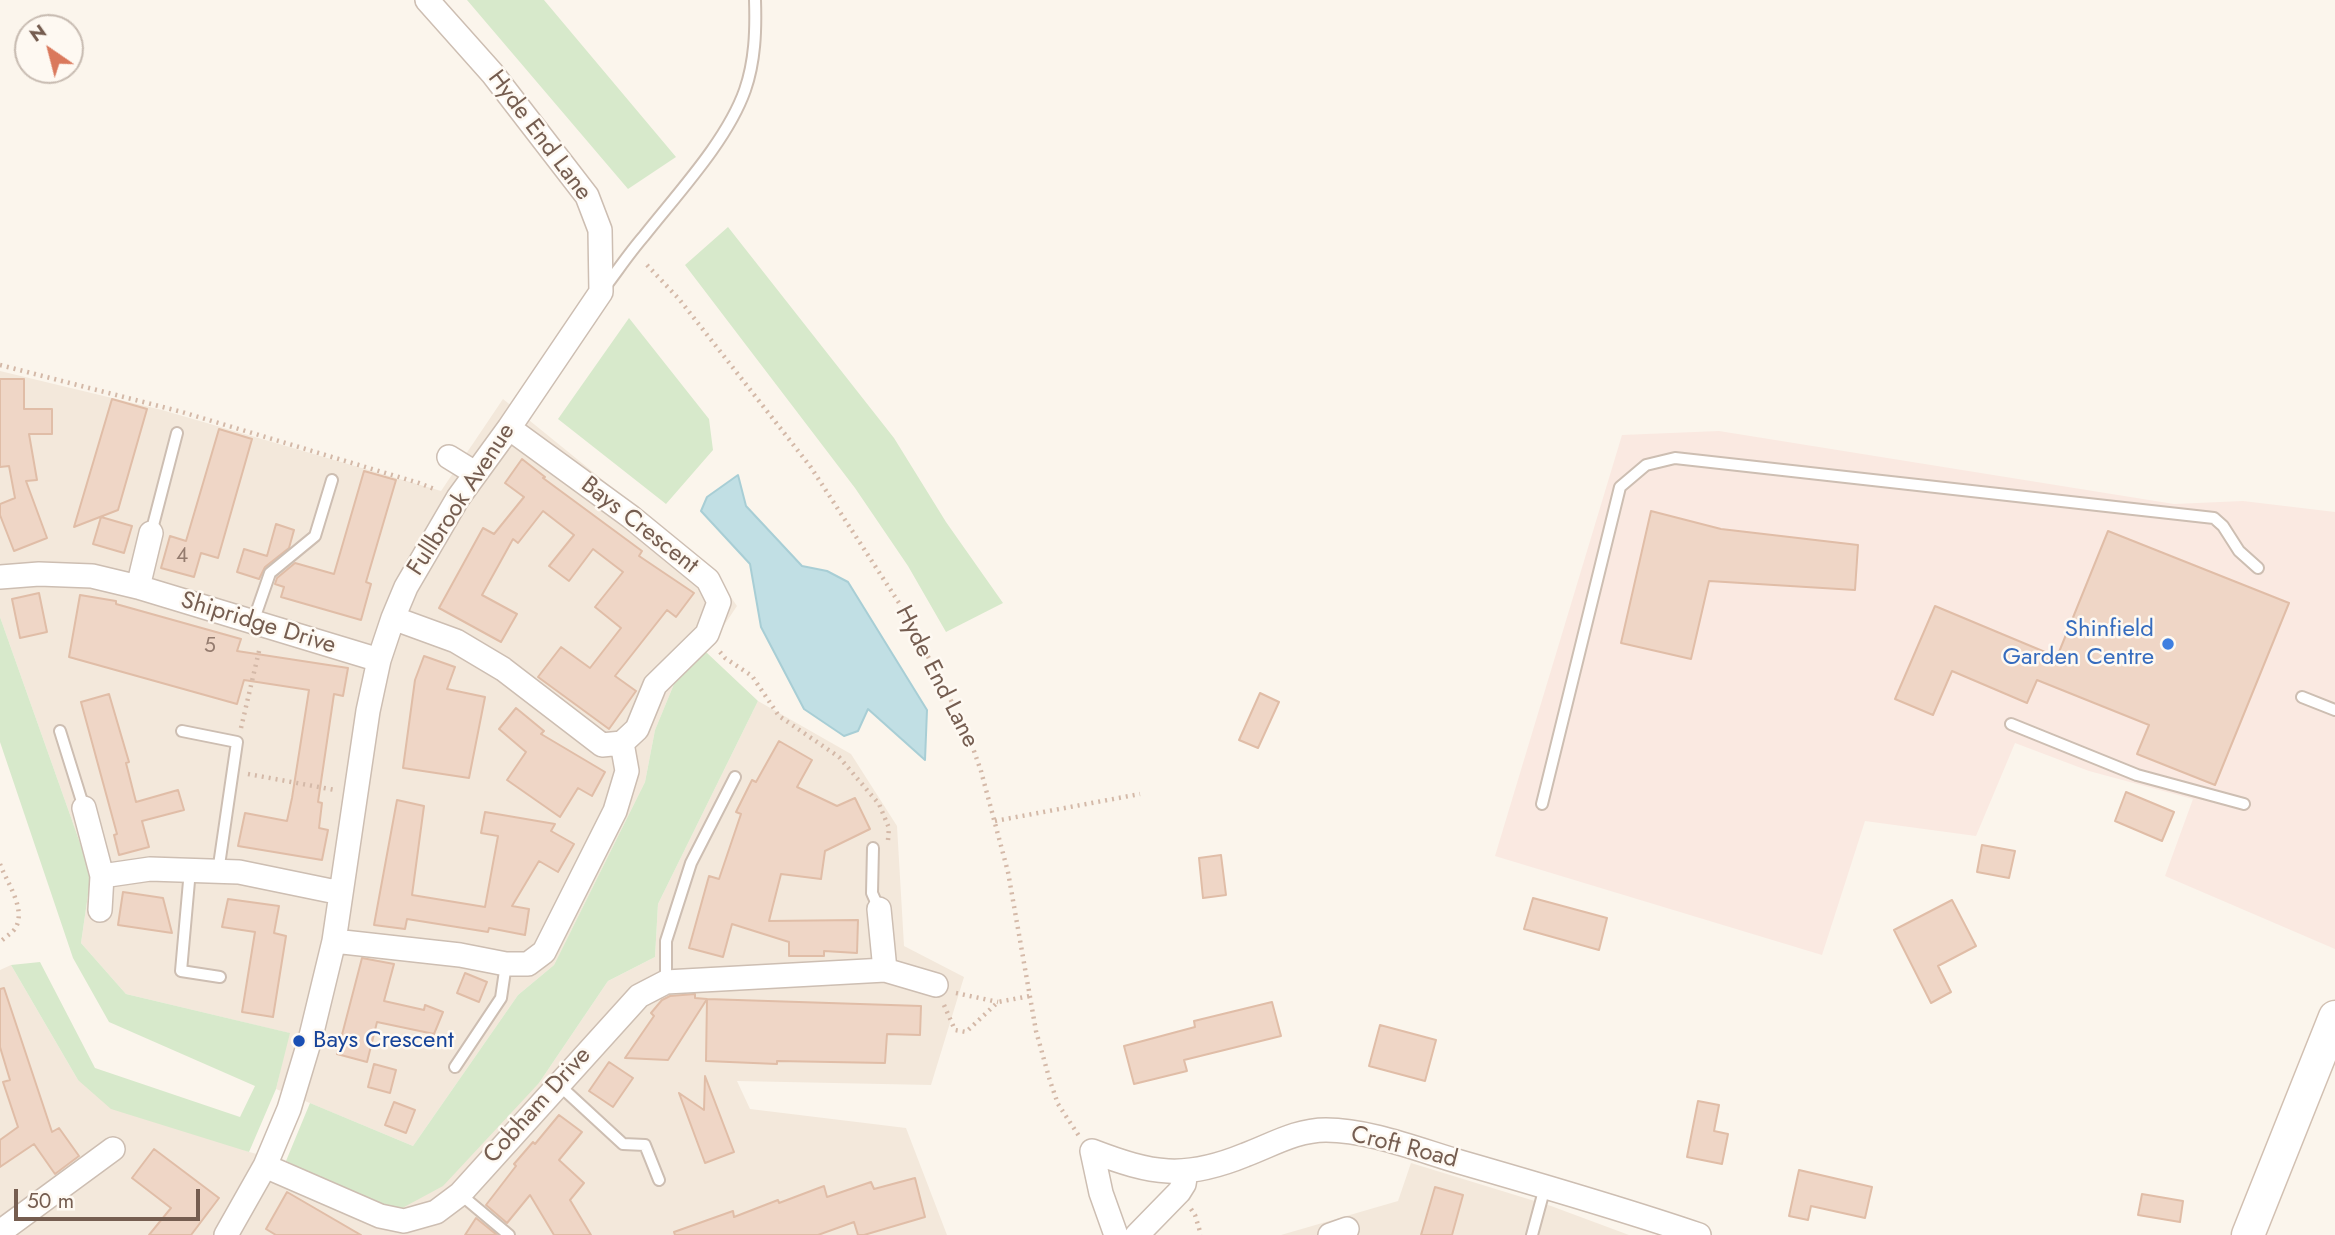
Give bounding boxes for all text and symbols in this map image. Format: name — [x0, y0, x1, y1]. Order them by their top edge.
north arrow — [14, 14, 84, 84]
text: N — [24, 18, 52, 48]
street label: Hyde End Lane — [481, 65, 597, 207]
street label: Fullbrook Avenue — [402, 419, 522, 581]
street label: Bays Crescent — [575, 471, 703, 581]
house number: 4 — [176, 544, 188, 570]
street label: Shipridge Drive — [177, 587, 339, 661]
street label: Hyde End Lane — [888, 601, 984, 753]
place label: Shinfield Garden Centre — [2002, 616, 2154, 672]
house number: 5 — [204, 634, 216, 660]
marker: Shinfield Garden Centre — [2160, 636, 2176, 652]
place label: Bays Crescent — [313, 1027, 454, 1055]
marker: Bays Crescent — [291, 1033, 307, 1049]
street label: Cobham Drive — [478, 1042, 598, 1170]
street label: Croft Road — [1348, 1121, 1460, 1175]
scale bar — [18, 1176, 203, 1220]
text: 50 m — [27, 1186, 74, 1216]

